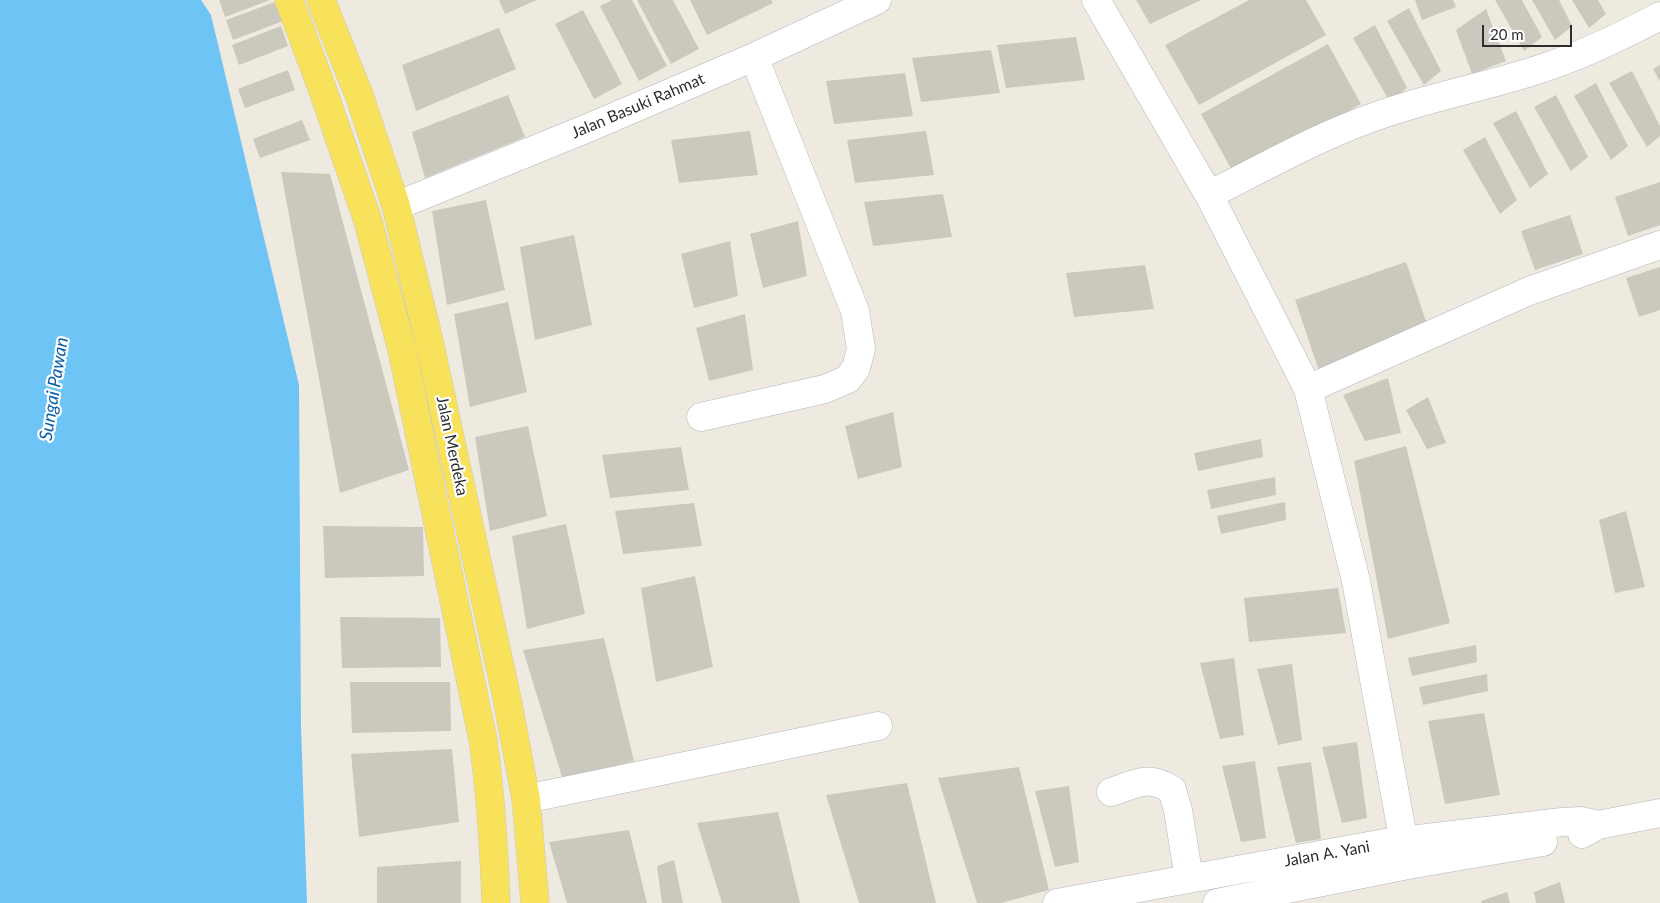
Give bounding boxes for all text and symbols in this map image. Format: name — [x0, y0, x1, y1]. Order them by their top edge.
scale bar — [1485, 15, 1575, 47]
text: 20 m — [1490, 25, 1524, 43]
street label: Jalan Basuki Rahmat — [569, 69, 707, 143]
water label: Sungai Pawan — [35, 336, 73, 442]
street label: Jalan Merdeka — [432, 395, 472, 497]
street label: Jalan A. Yani — [1283, 837, 1371, 871]

